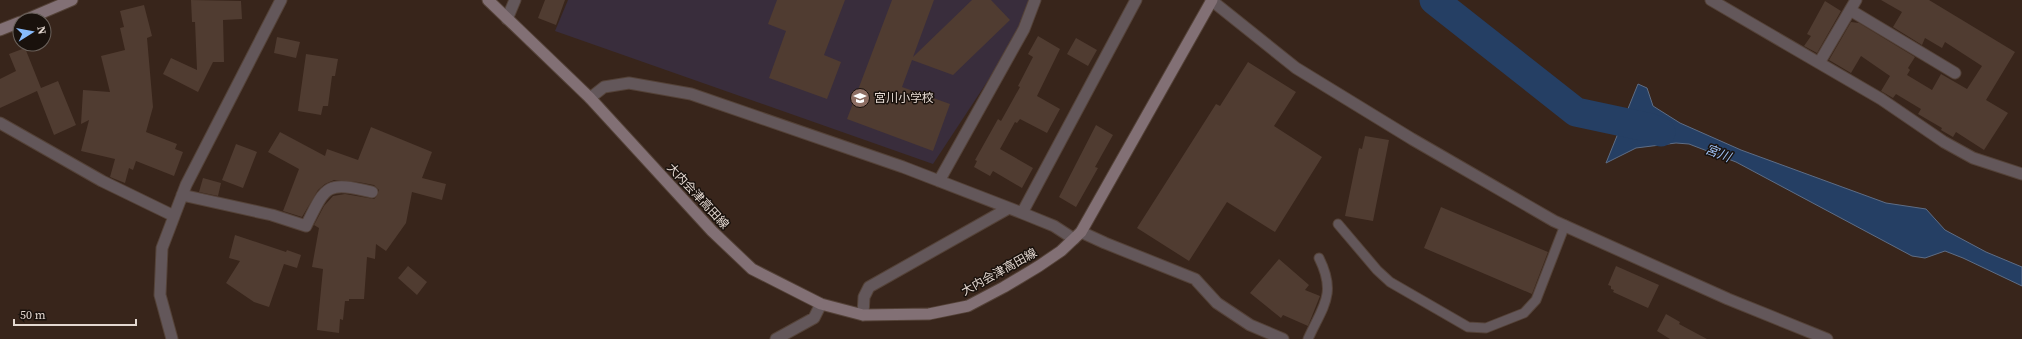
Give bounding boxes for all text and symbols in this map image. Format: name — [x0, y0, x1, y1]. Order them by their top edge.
north arrow — [12, 12, 52, 52]
text: N — [33, 25, 49, 36]
school or university icon: 宮川小学校 — [849, 87, 871, 109]
place label: 宮川小学校 — [874, 90, 934, 106]
water label: 宮川 — [1703, 140, 1735, 166]
street label: 大内会津高田線 — [663, 160, 733, 232]
street label: 大内会津高田線 — [958, 245, 1040, 299]
scale bar — [14, 301, 136, 327]
text: 50 m — [20, 307, 46, 323]

